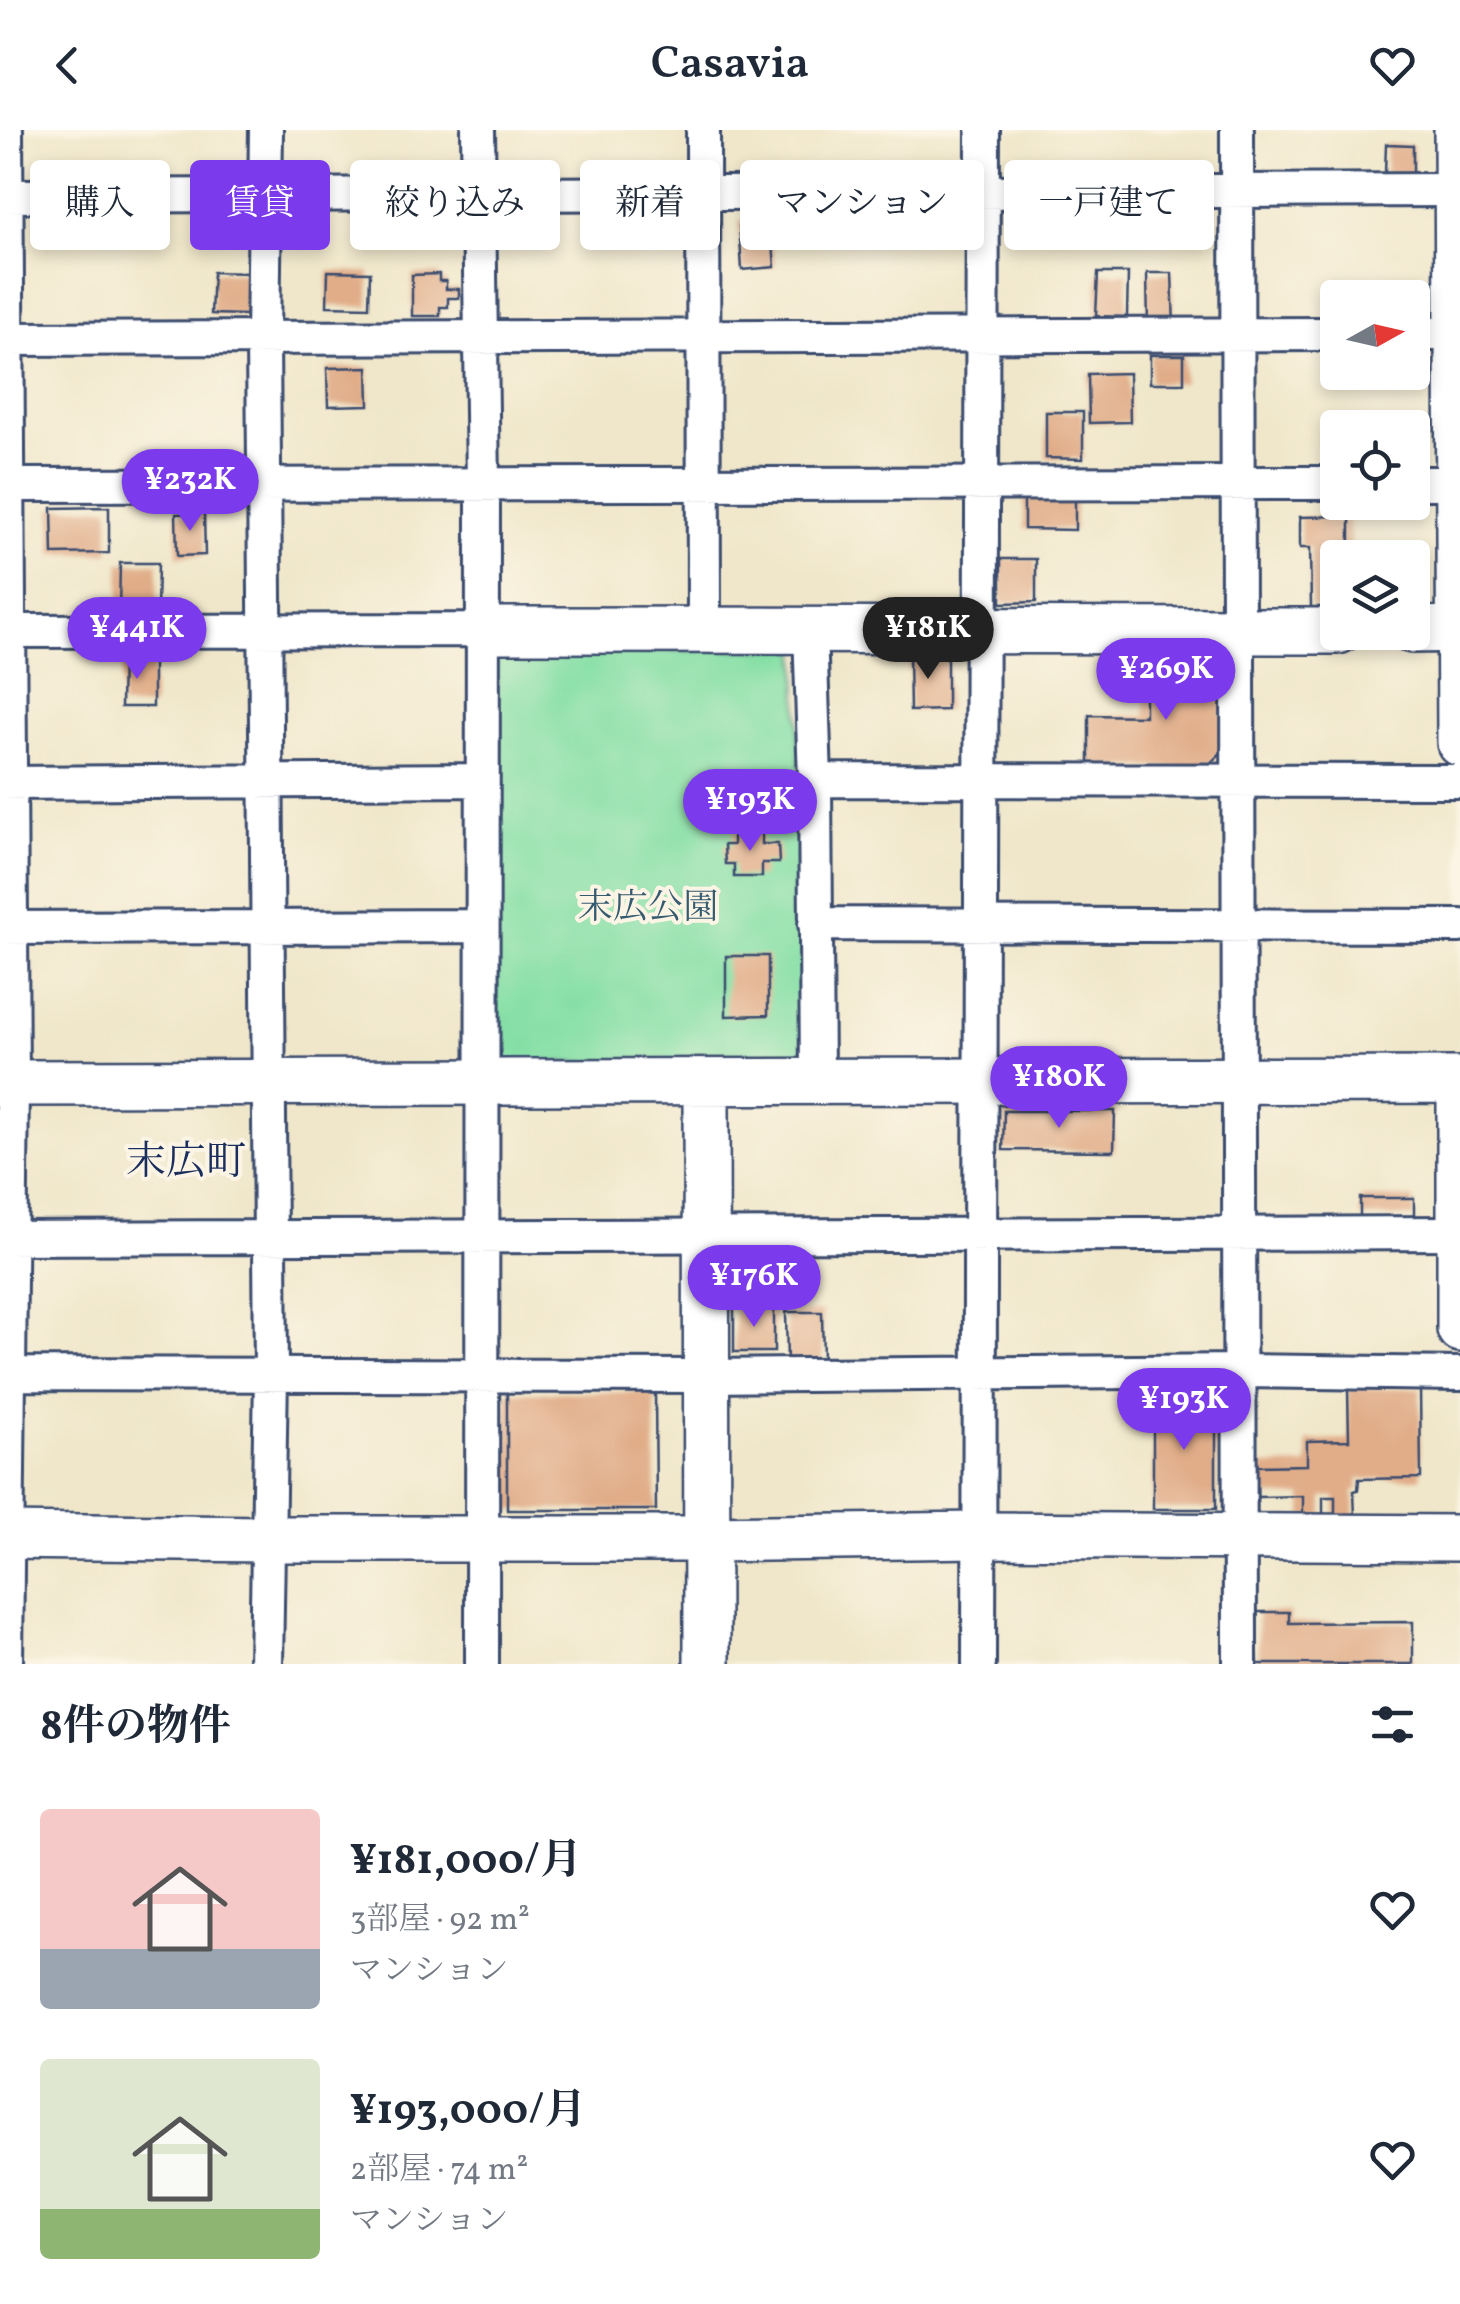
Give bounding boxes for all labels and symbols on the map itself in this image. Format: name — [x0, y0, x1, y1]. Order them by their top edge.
north arrow — [1320, 280, 1430, 390]
pin: ¥232K — [120, 449, 260, 534]
pin: ¥441K — [67, 597, 207, 682]
pin: ¥181K — [858, 597, 998, 682]
pin: ¥269K — [1096, 638, 1236, 723]
pin: ¥193K — [680, 769, 820, 854]
park label: 末広公園 — [578, 885, 718, 933]
pin: ¥180K — [989, 1046, 1129, 1131]
district label: 末広町 — [126, 1136, 246, 1192]
pin: ¥176K — [684, 1245, 824, 1330]
pin: ¥193K — [1114, 1368, 1254, 1453]

